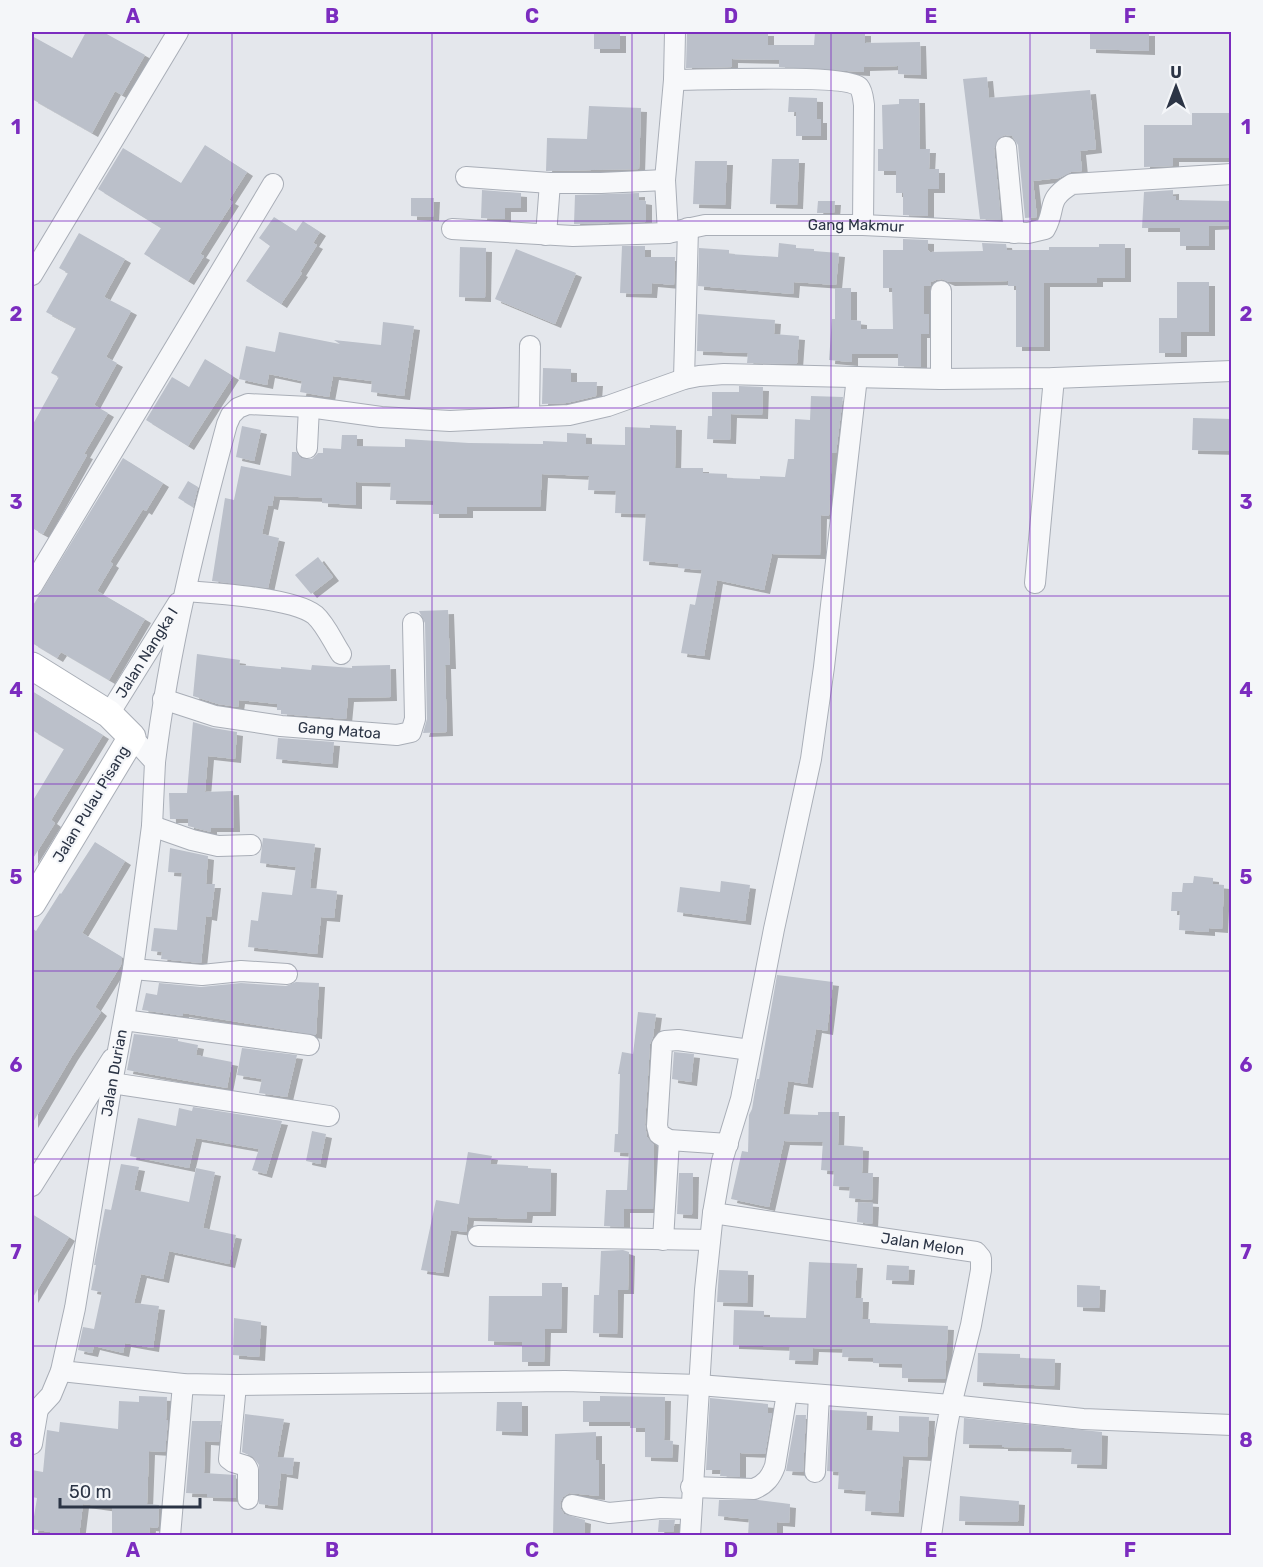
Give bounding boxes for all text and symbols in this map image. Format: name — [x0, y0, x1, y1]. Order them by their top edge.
text: A — [126, 4, 141, 28]
text: B — [325, 4, 339, 28]
text: C — [525, 4, 539, 28]
text: D — [724, 4, 738, 28]
text: E — [925, 4, 937, 28]
text: F — [1124, 4, 1136, 28]
north arrow — [1146, 57, 1206, 117]
text: U — [1170, 63, 1182, 82]
text: 1 — [11, 115, 21, 139]
text: 1 — [1241, 115, 1251, 139]
street label: Gang Makmur — [808, 216, 905, 236]
text: 2 — [10, 302, 23, 326]
text: 2 — [1240, 302, 1253, 326]
text: 3 — [9, 490, 23, 514]
text: 3 — [1239, 490, 1253, 514]
street label: Jalan Nangka I — [112, 604, 182, 701]
text: 4 — [9, 678, 23, 702]
text: 4 — [1239, 678, 1253, 702]
street label: Gang Matoa — [297, 718, 382, 743]
street label: Jalan Pulau Pisang — [49, 742, 133, 866]
text: 5 — [10, 865, 23, 889]
text: 5 — [1240, 865, 1253, 889]
street label: Jalan Durian — [98, 1028, 131, 1118]
text: 6 — [9, 1053, 23, 1077]
text: 6 — [1239, 1053, 1253, 1077]
street label: Jalan Melon — [880, 1229, 966, 1259]
text: 7 — [10, 1240, 22, 1264]
text: 7 — [1240, 1240, 1252, 1264]
text: 8 — [9, 1428, 23, 1452]
text: 8 — [1239, 1428, 1253, 1452]
scale bar — [60, 1471, 200, 1509]
text: 50 m — [69, 1481, 112, 1503]
text: A — [126, 1538, 141, 1562]
text: B — [325, 1538, 339, 1562]
text: C — [525, 1538, 539, 1562]
text: D — [724, 1538, 738, 1562]
text: E — [925, 1538, 937, 1562]
text: F — [1124, 1538, 1136, 1562]

